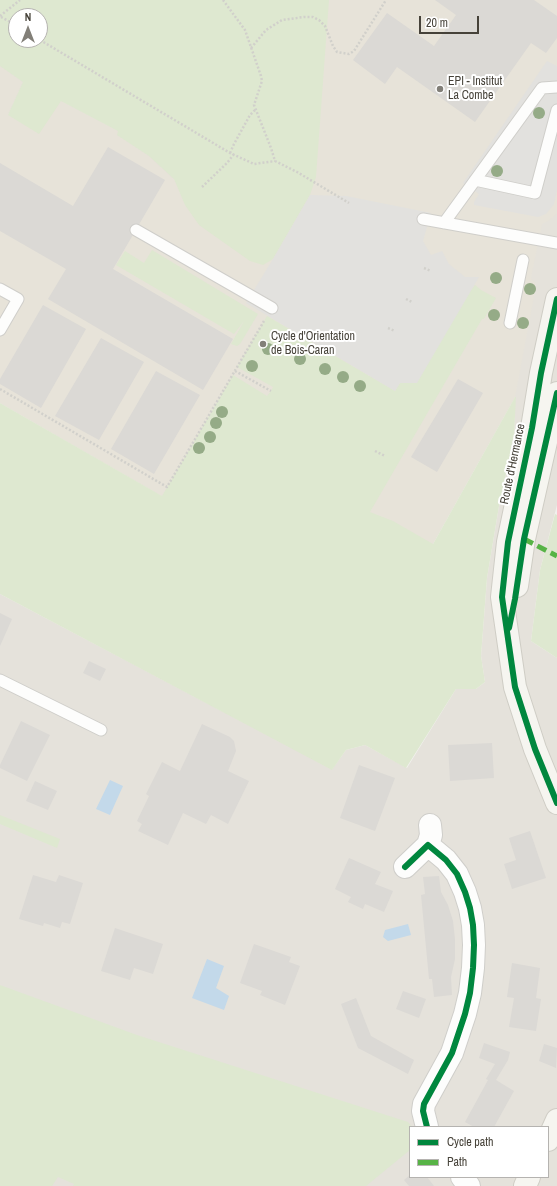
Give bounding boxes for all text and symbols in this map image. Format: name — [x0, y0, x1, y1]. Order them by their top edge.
north arrow — [8, 8, 48, 48]
scale bar — [421, 8, 481, 34]
text: N — [25, 10, 31, 24]
text: 20 m — [426, 15, 448, 31]
place label: EPI - Institut La Combe — [448, 75, 502, 103]
marker: EPI - Institut La Combe — [435, 84, 445, 94]
place label: Cycle d'Orientation de Bois-Caran — [271, 330, 355, 358]
marker: Cycle d'Orientation de Bois-Caran — [258, 339, 268, 349]
street label: Route d'Hermance — [497, 423, 529, 505]
legend — [409, 1126, 549, 1178]
text: Cycle path — [447, 1134, 494, 1150]
text: Path — [447, 1154, 467, 1170]

